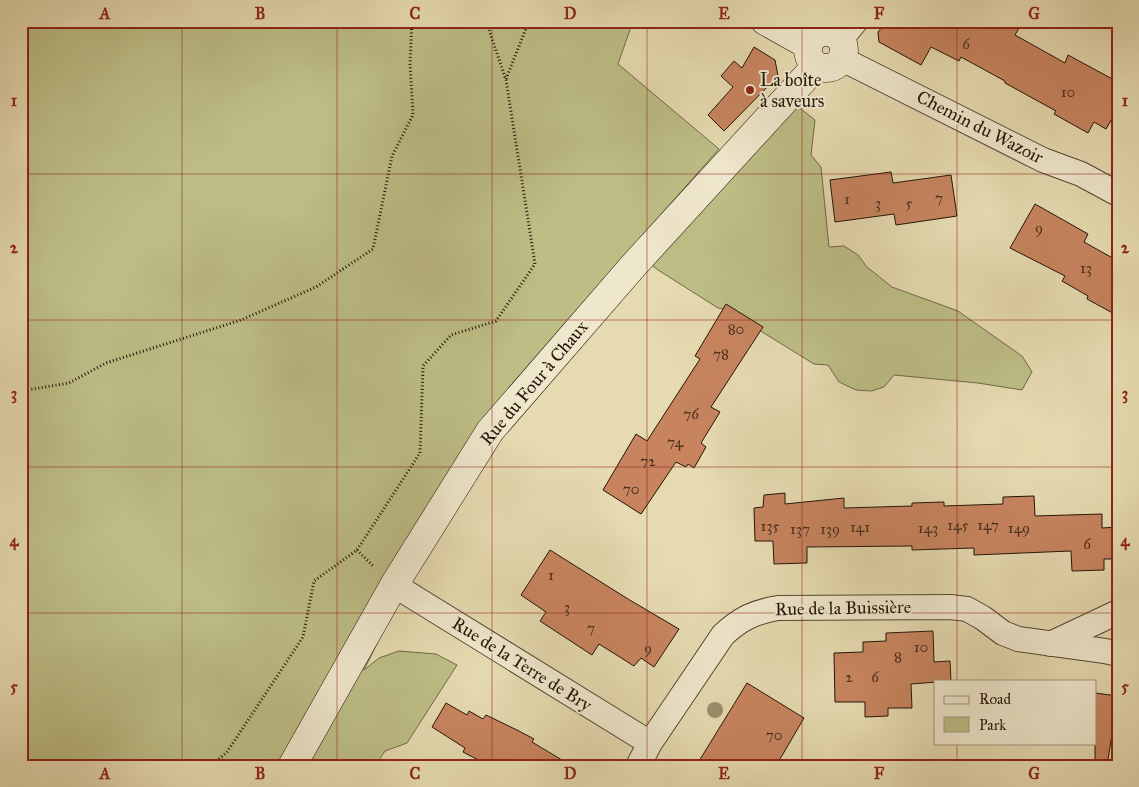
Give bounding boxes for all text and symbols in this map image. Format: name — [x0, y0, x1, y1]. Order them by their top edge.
text: A — [99, 4, 111, 23]
text: B — [255, 4, 265, 23]
text: C — [410, 4, 421, 23]
text: D — [564, 4, 577, 23]
text: E — [718, 4, 730, 23]
text: F — [874, 4, 885, 23]
text: G — [1028, 4, 1040, 23]
house number: 6 — [962, 35, 971, 53]
place label: La boîte à saveurs — [760, 69, 824, 112]
house number: 10 — [1061, 83, 1075, 101]
marker: La boîte à saveurs — [744, 84, 756, 96]
street label: Chemin du Wazoir — [913, 86, 1047, 168]
text: 1 — [11, 91, 18, 110]
text: 1 — [1122, 91, 1129, 110]
house number: 7 — [935, 189, 943, 207]
house number: 1 — [844, 190, 850, 208]
house number: 3 — [875, 194, 881, 212]
house number: 5 — [906, 194, 913, 212]
house number: 9 — [1035, 219, 1043, 237]
text: 2 — [10, 238, 19, 257]
text: 2 — [1121, 238, 1130, 257]
house number: 13 — [1080, 259, 1092, 277]
street label: Rue du Four à Chaux — [476, 316, 592, 450]
house number: 80 — [728, 320, 744, 338]
house number: 78 — [713, 345, 729, 363]
text: 3 — [11, 384, 17, 404]
text: 3 — [1122, 384, 1128, 404]
house number: 76 — [683, 405, 700, 423]
house number: 74 — [667, 433, 684, 451]
house number: 72 — [640, 452, 656, 470]
house number: 70 — [623, 480, 639, 498]
house number: 145 — [947, 516, 969, 534]
house number: 147 — [977, 516, 999, 534]
house number: 135 — [761, 517, 779, 535]
house number: 141 — [850, 518, 870, 536]
house number: 143 — [918, 519, 938, 537]
house number: 149 — [1008, 519, 1030, 537]
house number: 137 — [790, 520, 810, 538]
house number: 139 — [820, 520, 840, 538]
text: 4 — [10, 531, 20, 551]
text: 4 — [1121, 531, 1131, 551]
house number: 6 — [1083, 535, 1092, 553]
house number: 1 — [548, 566, 554, 584]
street label: Rue de la Buissière — [775, 596, 911, 620]
house number: 3 — [564, 598, 570, 616]
street label: Rue de la Terre de Bry — [448, 612, 596, 716]
house number: 7 — [587, 619, 595, 637]
house number: 10 — [914, 638, 928, 656]
house number: 9 — [644, 639, 652, 657]
house number: 8 — [894, 648, 902, 666]
house number: 2 — [845, 668, 853, 686]
house number: 6 — [871, 668, 880, 686]
text: 5 — [10, 677, 18, 696]
text: 5 — [1121, 677, 1129, 696]
legend — [934, 680, 1096, 744]
text: Road — [979, 690, 1011, 708]
text: Park — [979, 716, 1006, 734]
house number: 70 — [766, 726, 782, 744]
text: A — [99, 764, 111, 783]
text: B — [255, 764, 265, 783]
text: C — [410, 764, 421, 783]
text: D — [564, 764, 577, 783]
text: E — [718, 764, 730, 783]
text: F — [874, 764, 885, 783]
text: G — [1028, 764, 1040, 783]

